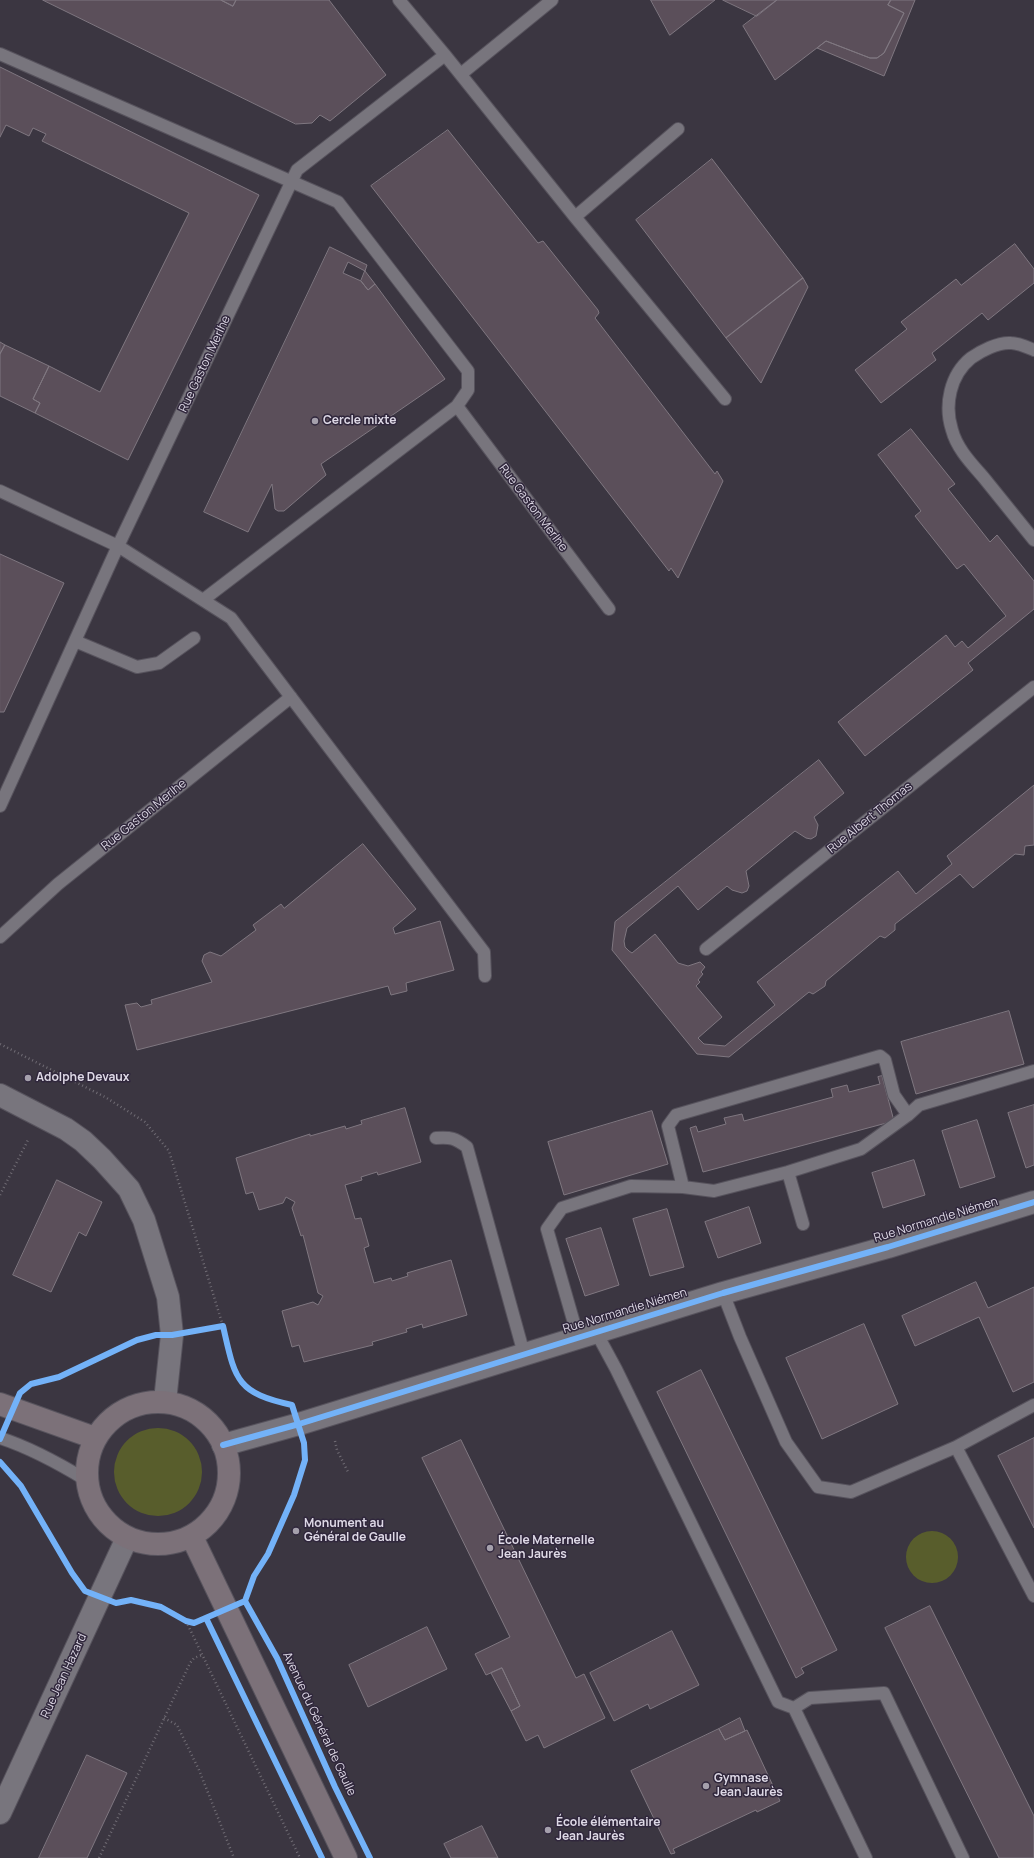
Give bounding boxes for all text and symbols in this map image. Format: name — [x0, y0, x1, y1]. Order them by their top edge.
street label: Rue Gaston Merlhe — [176, 313, 234, 415]
place label: Cercle mixte — [323, 414, 396, 428]
marker: Cercle mixte — [310, 416, 320, 426]
street label: Rue Gaston Merlhe — [496, 462, 570, 554]
street label: Rue Gaston Merlhe — [99, 776, 189, 854]
street label: Rue Albert Thomas — [825, 779, 915, 857]
place label: Adolphe Devaux — [36, 1071, 129, 1085]
marker: Adolphe Devaux — [23, 1073, 33, 1083]
street label: Rue Normandie Niémen — [872, 1194, 1000, 1246]
street label: Rue Normandie Niémen — [561, 1285, 689, 1337]
place label: Monument au Général de Gaulle — [304, 1517, 406, 1545]
marker: Monument au Général de Gaulle — [291, 1526, 301, 1536]
place label: École Maternelle Jean Jaurès — [498, 1534, 595, 1562]
marker: École Maternelle Jean Jaurès — [485, 1543, 495, 1553]
street label: Rue Jean Hazard — [38, 1631, 90, 1721]
street label: Avenue du Général de Gaulle — [279, 1650, 359, 1798]
place label: Gymnase Jean Jaurès — [714, 1772, 783, 1800]
marker: Gymnase Jean Jaurès — [701, 1781, 711, 1791]
place label: École élémentaire Jean Jaurès — [556, 1816, 660, 1844]
marker: École élémentaire Jean Jaurès — [543, 1825, 553, 1835]

